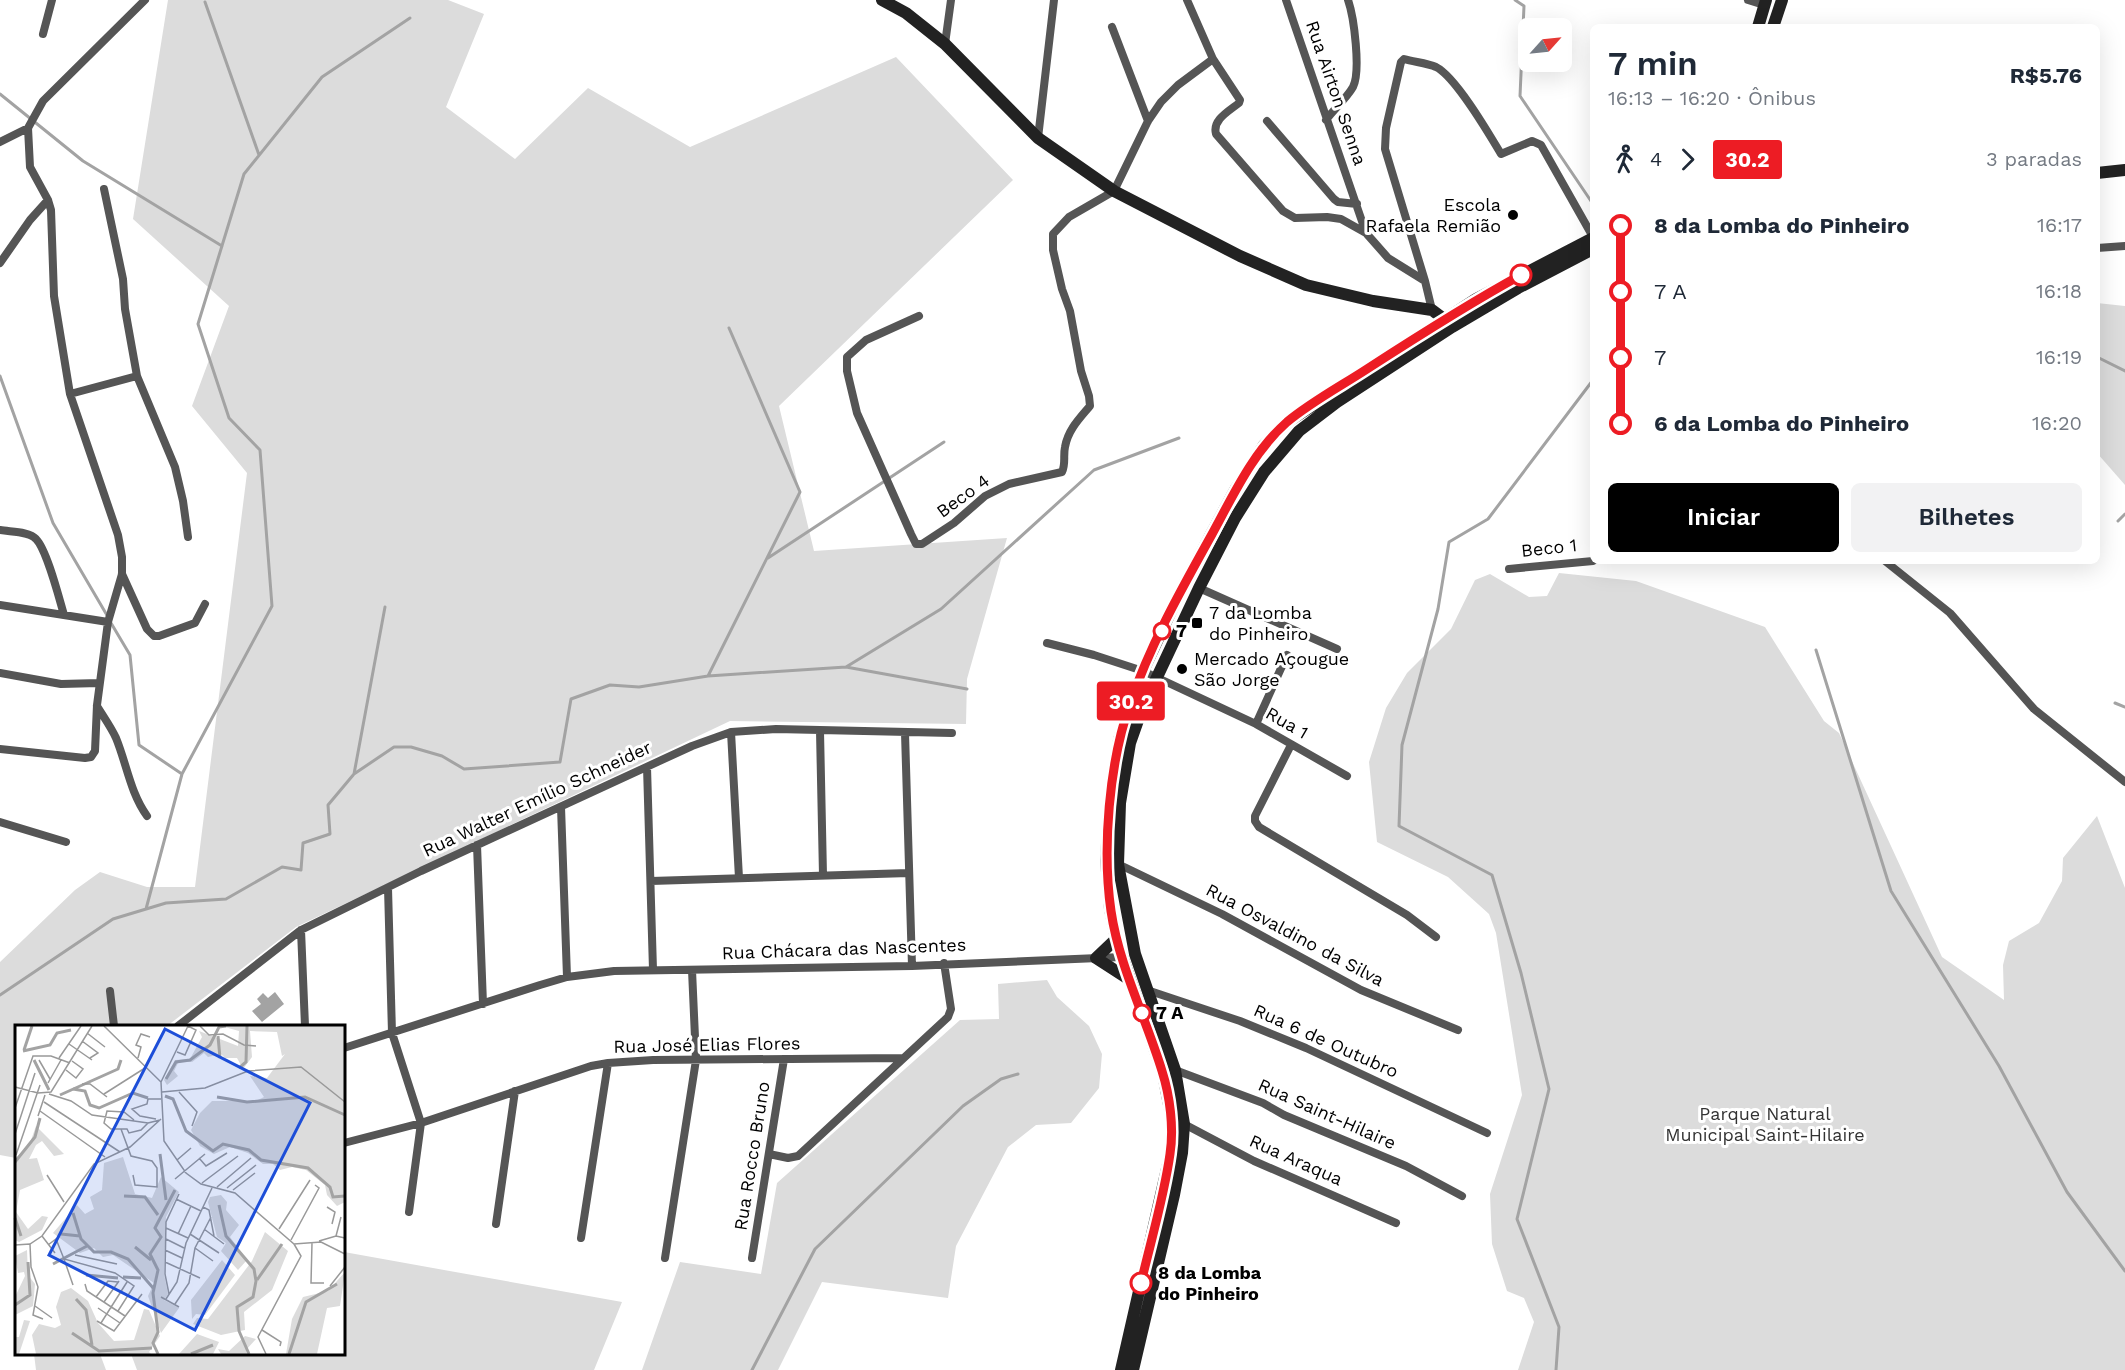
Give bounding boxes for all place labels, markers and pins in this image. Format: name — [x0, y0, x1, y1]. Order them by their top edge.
place label: Escola Rafaela Remião — [1365, 194, 1501, 236]
marker: Escola Rafaela Remião — [1506, 208, 1520, 222]
unlabelled marker — [1510, 264, 1532, 286]
place label: 7 da Lomba do Pinheiro — [1209, 602, 1312, 644]
marker: 7 da Lomba do Pinheiro — [1190, 616, 1204, 630]
place label: 7 — [1176, 620, 1187, 641]
marker: 7 — [1153, 622, 1171, 640]
place label: Mercado Açougue São Jorge — [1194, 648, 1349, 690]
marker: Mercado Açougue São Jorge — [1175, 662, 1189, 676]
place label: 7 A — [1156, 1002, 1184, 1023]
marker: 7 A — [1133, 1004, 1151, 1022]
place label: 8 da Lomba do Pinheiro — [1158, 1262, 1262, 1304]
marker: 8 da Lomba do Pinheiro — [1130, 1272, 1152, 1294]

